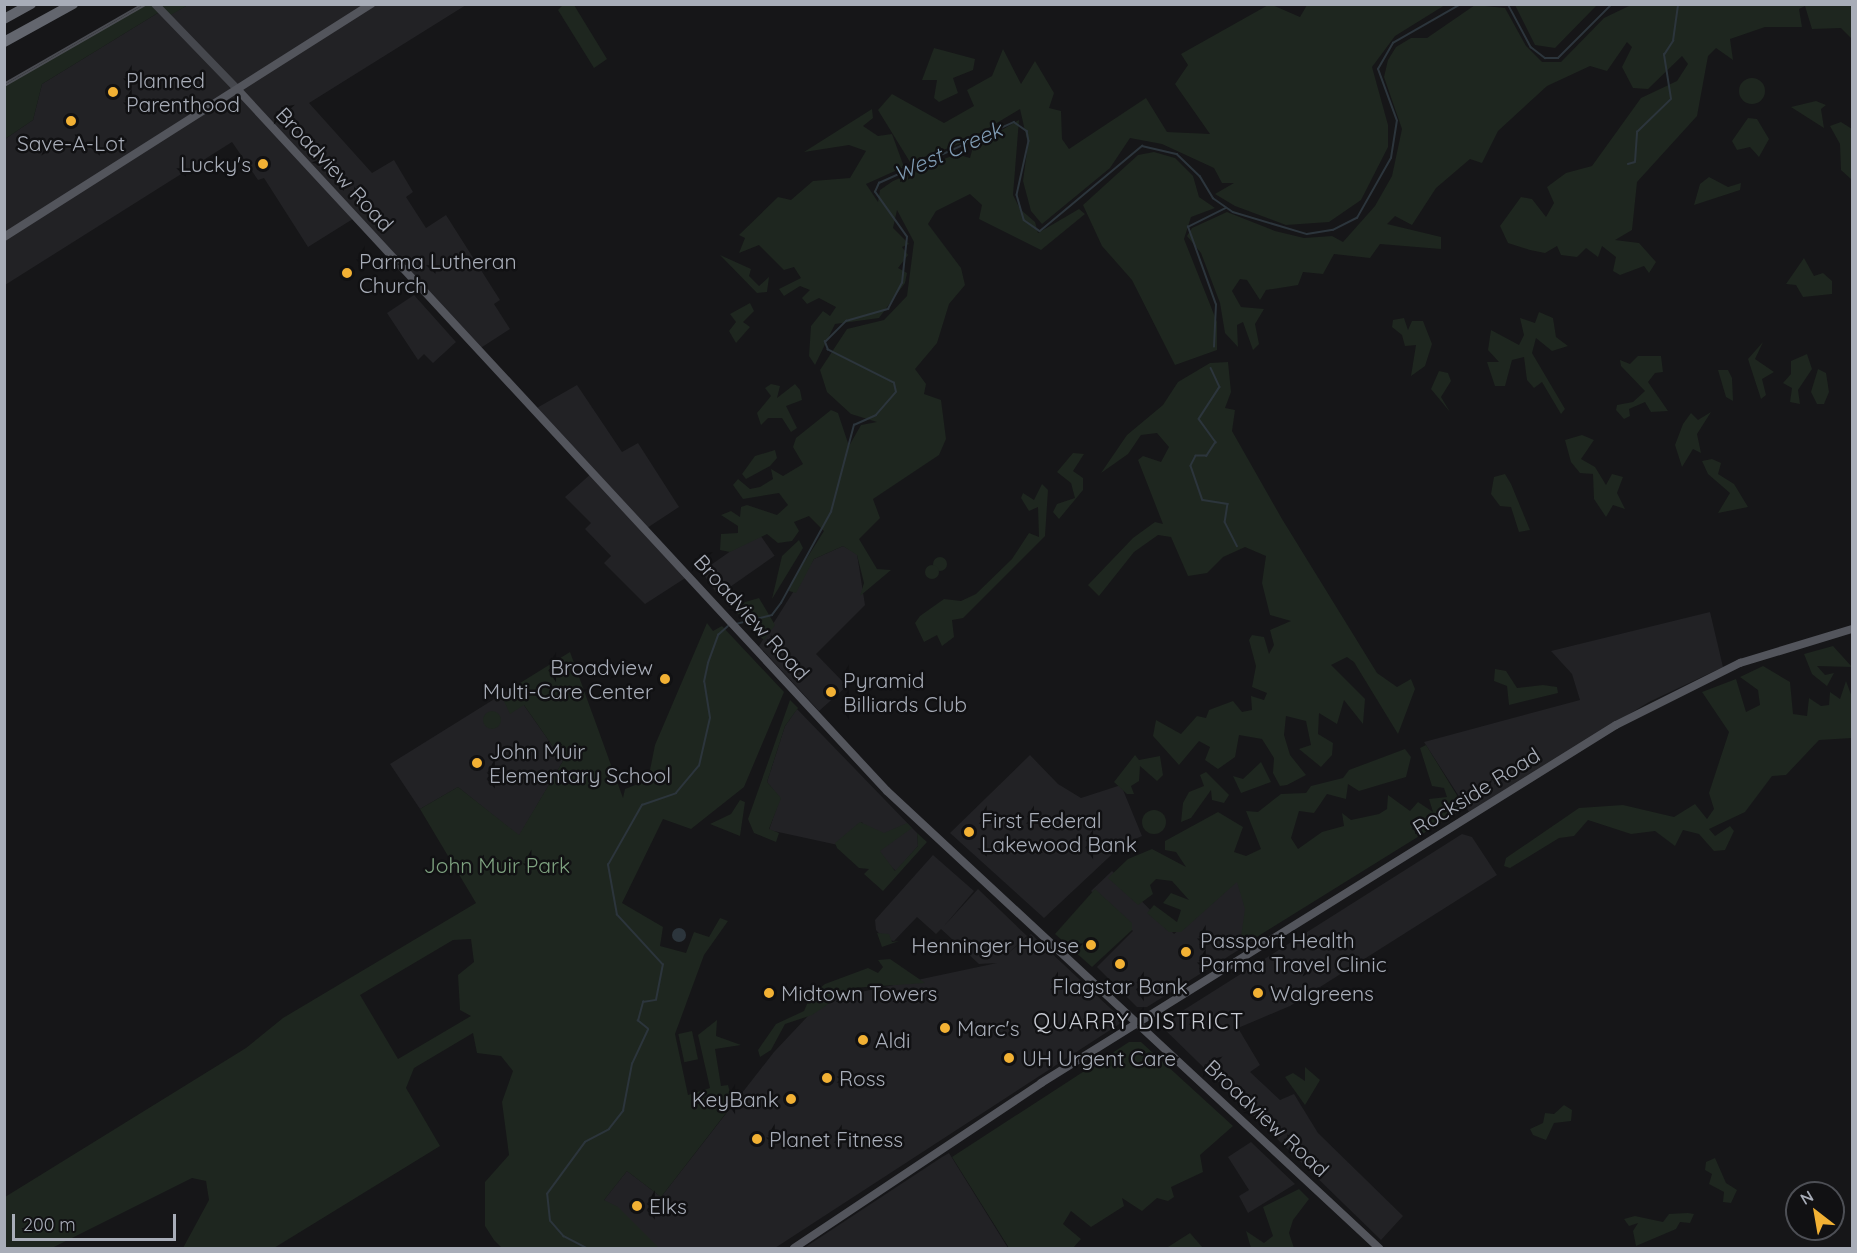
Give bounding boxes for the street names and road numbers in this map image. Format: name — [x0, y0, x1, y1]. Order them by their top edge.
street label: Broadview Road — [271, 102, 399, 236]
street label: Broadview Road — [689, 549, 815, 685]
street label: Rockside Road — [1408, 742, 1544, 840]
street label: Broadview Road — [1200, 1054, 1334, 1182]

